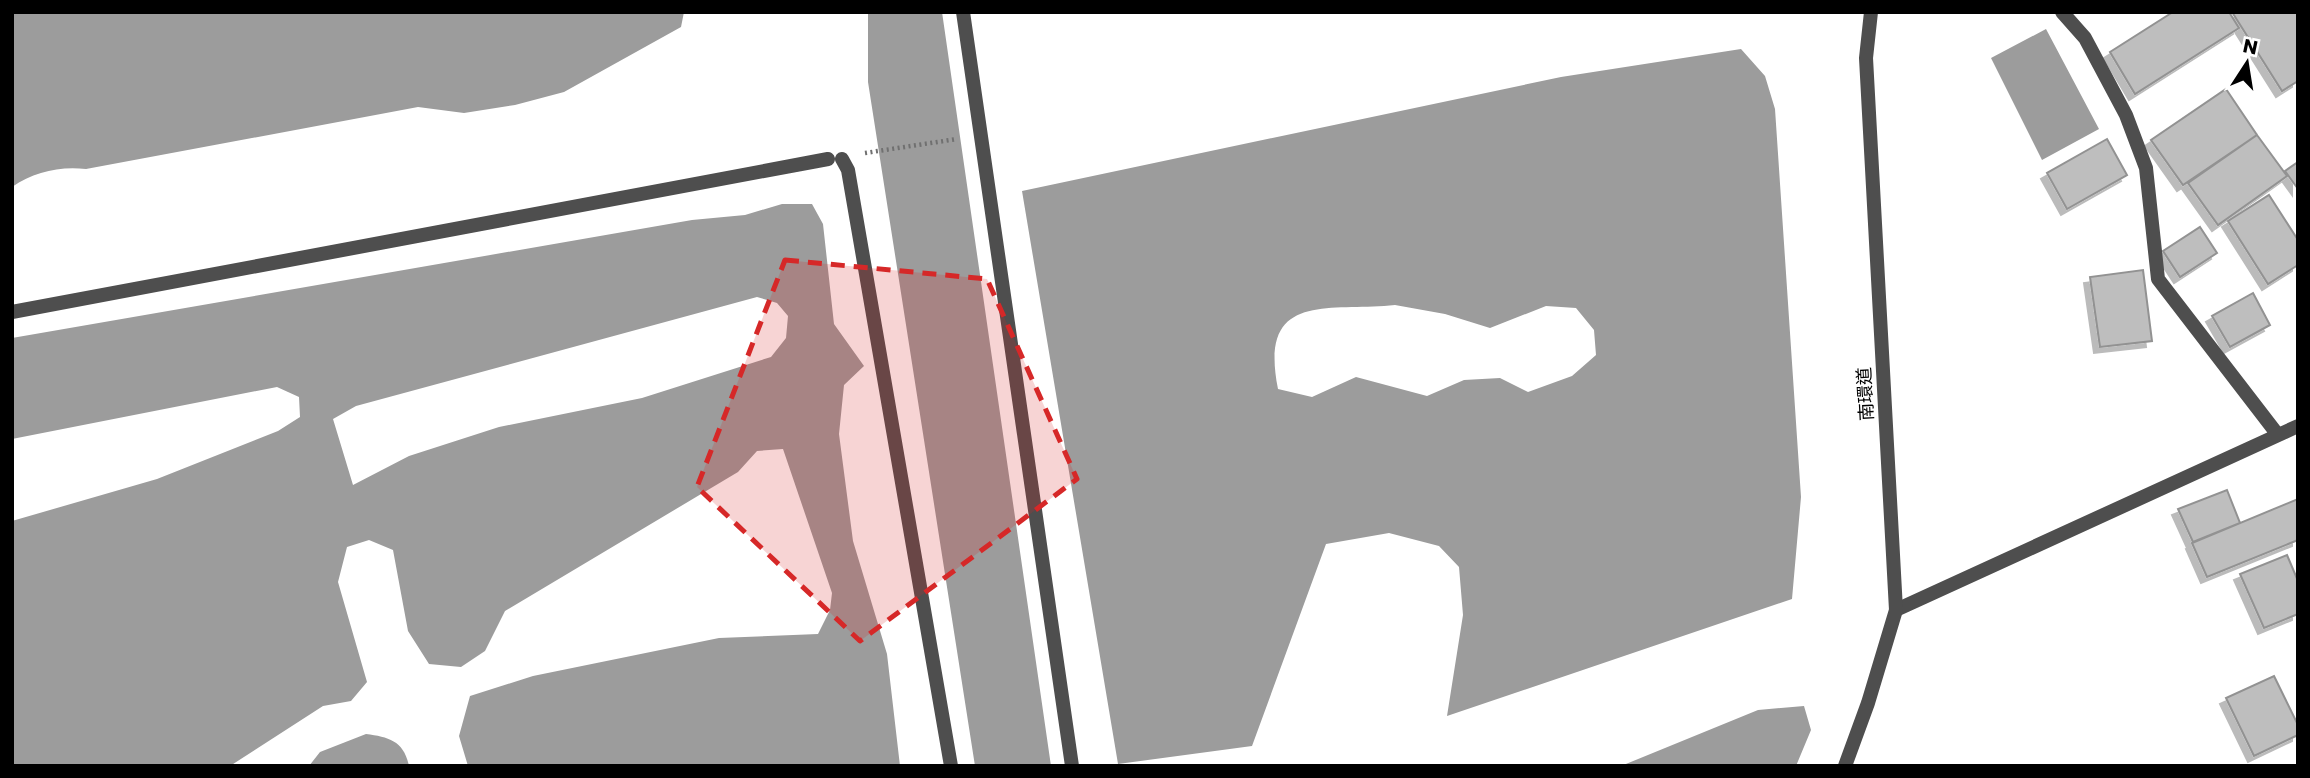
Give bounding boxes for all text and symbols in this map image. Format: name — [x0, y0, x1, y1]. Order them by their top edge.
north arrow — [2212, 28, 2282, 98]
text: N — [2241, 32, 2260, 62]
street label: 南環道 — [1851, 366, 1879, 422]

